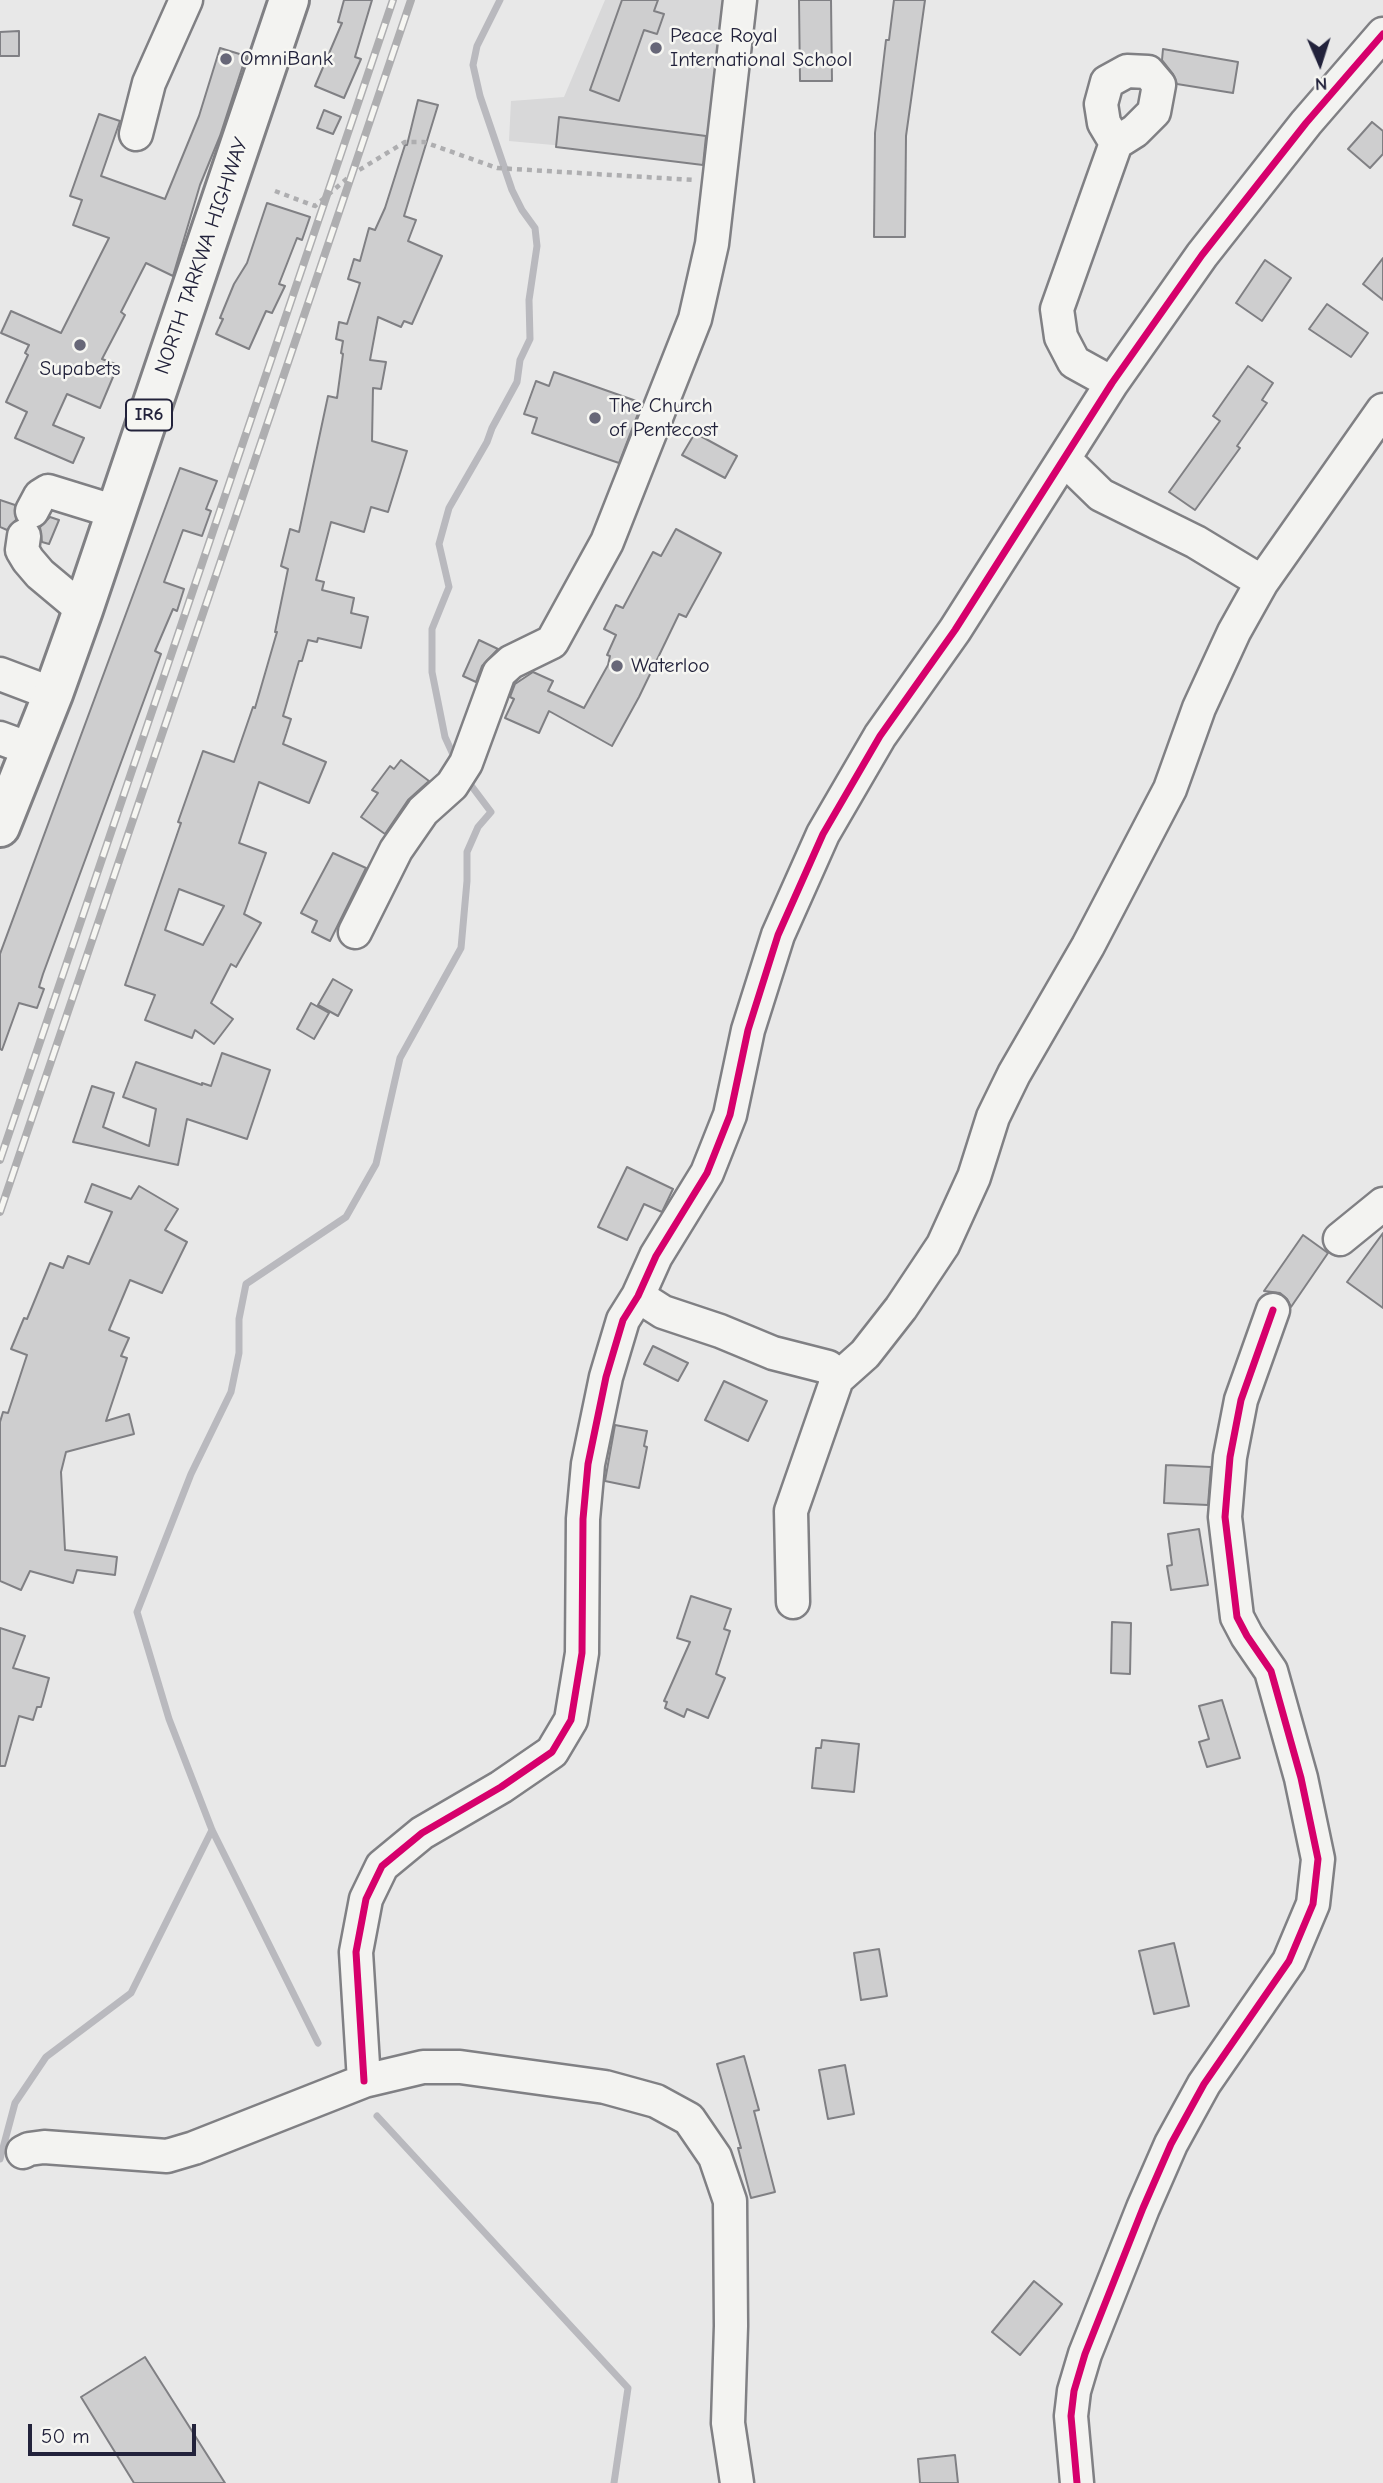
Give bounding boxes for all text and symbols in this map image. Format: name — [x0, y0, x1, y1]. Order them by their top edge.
place label: Peace Royal International School — [670, 23, 852, 73]
north arrow — [1285, 28, 1355, 98]
marker: Peace Royal International School — [648, 40, 664, 56]
place label: OmniBank — [240, 46, 333, 72]
marker: OmniBank — [218, 51, 234, 67]
text: N — [1314, 73, 1328, 95]
street label: NORTH TARKWA HIGHWAY — [150, 134, 254, 378]
marker: Supabets — [72, 337, 88, 353]
place label: Supabets — [40, 356, 120, 382]
place label: The Church of Pentecost — [609, 393, 718, 443]
road number: IR6 — [126, 400, 172, 430]
marker: The Church of Pentecost — [587, 410, 603, 426]
place label: Waterloo — [631, 653, 710, 679]
marker: Waterloo — [609, 658, 625, 674]
scale bar — [32, 2410, 200, 2454]
text: 50 m — [41, 2424, 90, 2448]

